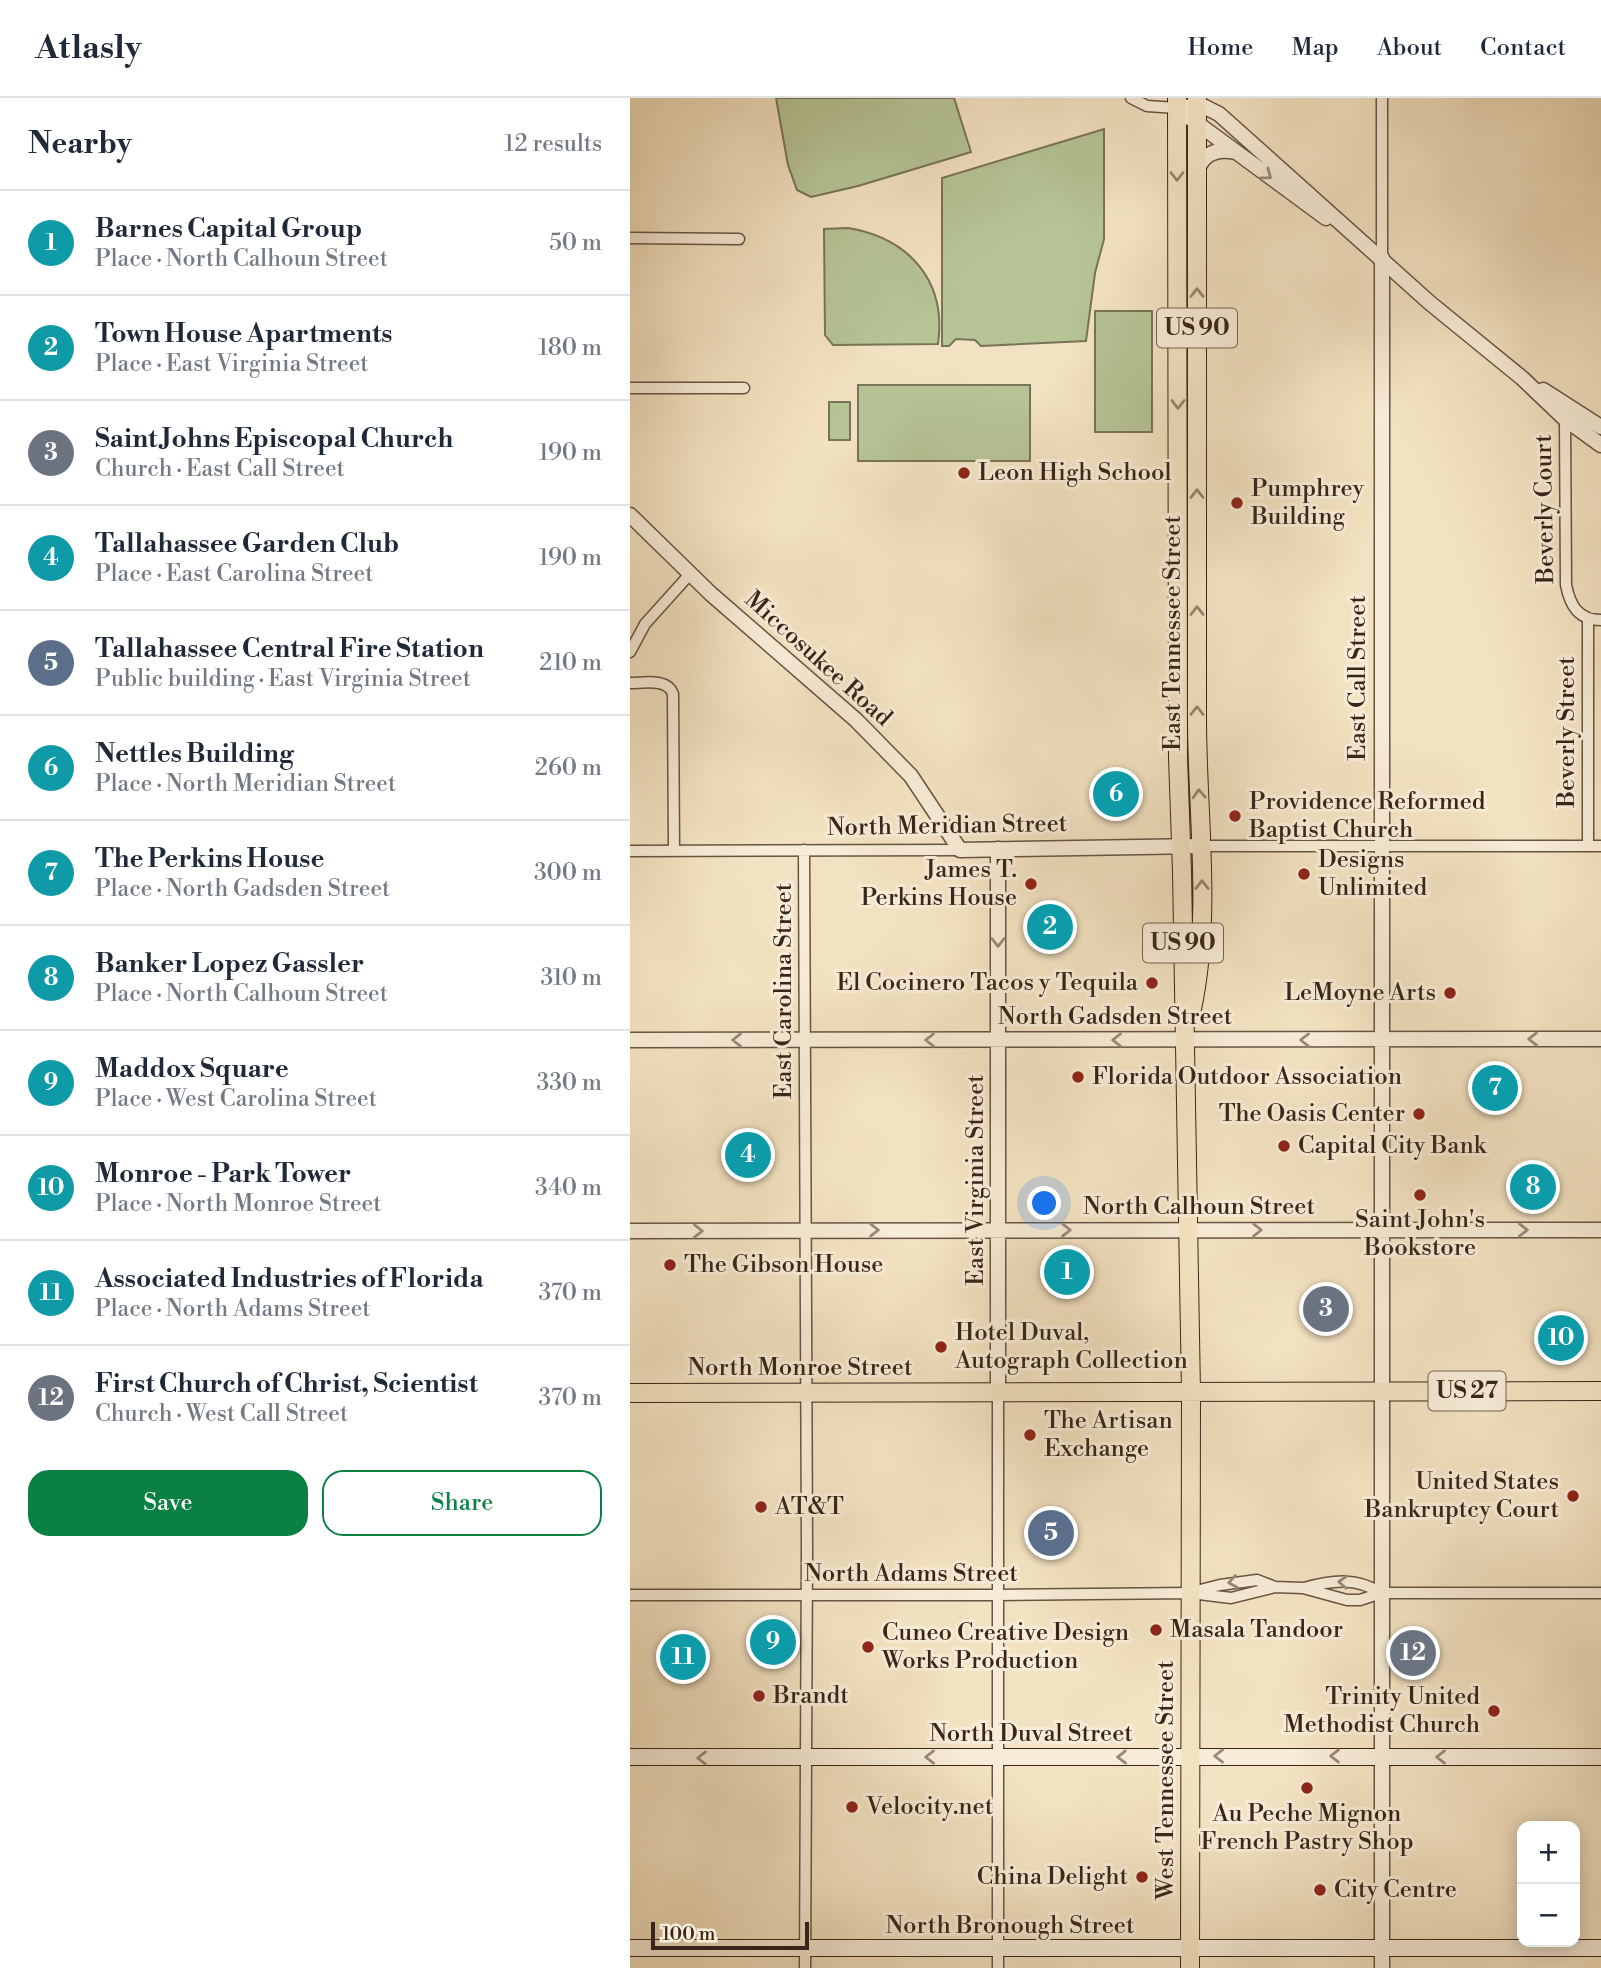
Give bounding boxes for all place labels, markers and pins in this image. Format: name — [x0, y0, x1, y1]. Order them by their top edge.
place label: Leon High School — [978, 458, 1172, 488]
marker: Leon High School — [956, 465, 972, 481]
place label: Pumphrey Building — [1250, 474, 1365, 532]
marker: Pumphrey Building — [1229, 495, 1245, 511]
pin: 6 — [1093, 768, 1139, 820]
place label: Providence Reformed Baptist Church — [1248, 787, 1486, 845]
marker: Providence Reformed Baptist Church — [1227, 808, 1243, 824]
place label: Designs Unlimited — [1318, 845, 1428, 903]
place label: James T. Perkins House — [861, 855, 1017, 913]
marker: Designs Unlimited — [1296, 866, 1312, 882]
marker: James T. Perkins House — [1023, 876, 1039, 892]
pin: 2 — [1027, 901, 1073, 953]
place label: El Cocinero Tacos y Tequila — [837, 968, 1139, 998]
marker: El Cocinero Tacos y Tequila — [1144, 975, 1160, 991]
place label: LeMoyne Arts — [1284, 978, 1436, 1008]
marker: LeMoyne Arts — [1442, 985, 1458, 1001]
place label: Florida Outdoor Association — [1092, 1062, 1402, 1092]
pin: 7 — [1472, 1062, 1518, 1114]
marker: Florida Outdoor Association — [1070, 1069, 1086, 1085]
place label: The Oasis Center — [1219, 1099, 1405, 1129]
marker: The Oasis Center — [1411, 1106, 1427, 1122]
pin: 4 — [725, 1129, 771, 1181]
place label: Capital City Bank — [1298, 1131, 1488, 1161]
marker: Capital City Bank — [1276, 1138, 1292, 1154]
pin: 8 — [1510, 1161, 1556, 1213]
marker: Saint John's Bookstore — [1412, 1187, 1428, 1203]
place label: Saint John's Bookstore — [1355, 1205, 1485, 1263]
pin: 1 — [1044, 1246, 1090, 1298]
place label: The Gibson House — [684, 1250, 883, 1280]
marker: The Gibson House — [662, 1257, 678, 1273]
pin: 3 — [1303, 1283, 1349, 1335]
pin: 10 — [1538, 1312, 1584, 1364]
place label: Hotel Duval, Autograph Collection — [954, 1318, 1188, 1376]
marker: Hotel Duval, Autograph Collection — [933, 1339, 949, 1355]
place label: The Artisan Exchange — [1044, 1406, 1173, 1464]
marker: The Artisan Exchange — [1022, 1427, 1038, 1443]
place label: United States Bankruptcy Court — [1363, 1467, 1559, 1525]
marker: United States Bankruptcy Court — [1565, 1488, 1581, 1504]
place label: AT&T — [774, 1492, 844, 1522]
marker: AT&T — [753, 1499, 769, 1515]
pin: 5 — [1028, 1507, 1074, 1559]
place label: Masala Tandoor — [1170, 1615, 1343, 1645]
pin: 9 — [750, 1616, 796, 1668]
place label: Cuneo Creative Design Works Production — [881, 1618, 1129, 1676]
marker: Masala Tandoor — [1148, 1622, 1164, 1638]
pin: 12 — [1390, 1627, 1436, 1679]
pin: 11 — [660, 1631, 706, 1683]
marker: Cuneo Creative Design Works Production — [860, 1639, 876, 1655]
place label: Brandt — [772, 1681, 849, 1711]
place label: Trinity United Methodist Church — [1284, 1682, 1480, 1740]
marker: Brandt — [751, 1688, 767, 1704]
marker: Trinity United Methodist Church — [1486, 1703, 1502, 1719]
marker: Au Peche Mignon French Pastry Shop — [1299, 1780, 1315, 1796]
place label: Velocity.net — [865, 1792, 994, 1822]
marker: Velocity.net — [844, 1799, 860, 1815]
place label: Au Peche Mignon French Pastry Shop — [1200, 1799, 1414, 1857]
place label: China Delight — [977, 1862, 1128, 1892]
marker: China Delight — [1134, 1869, 1150, 1885]
place label: City Centre — [1334, 1875, 1457, 1905]
marker: City Centre — [1312, 1882, 1328, 1898]

